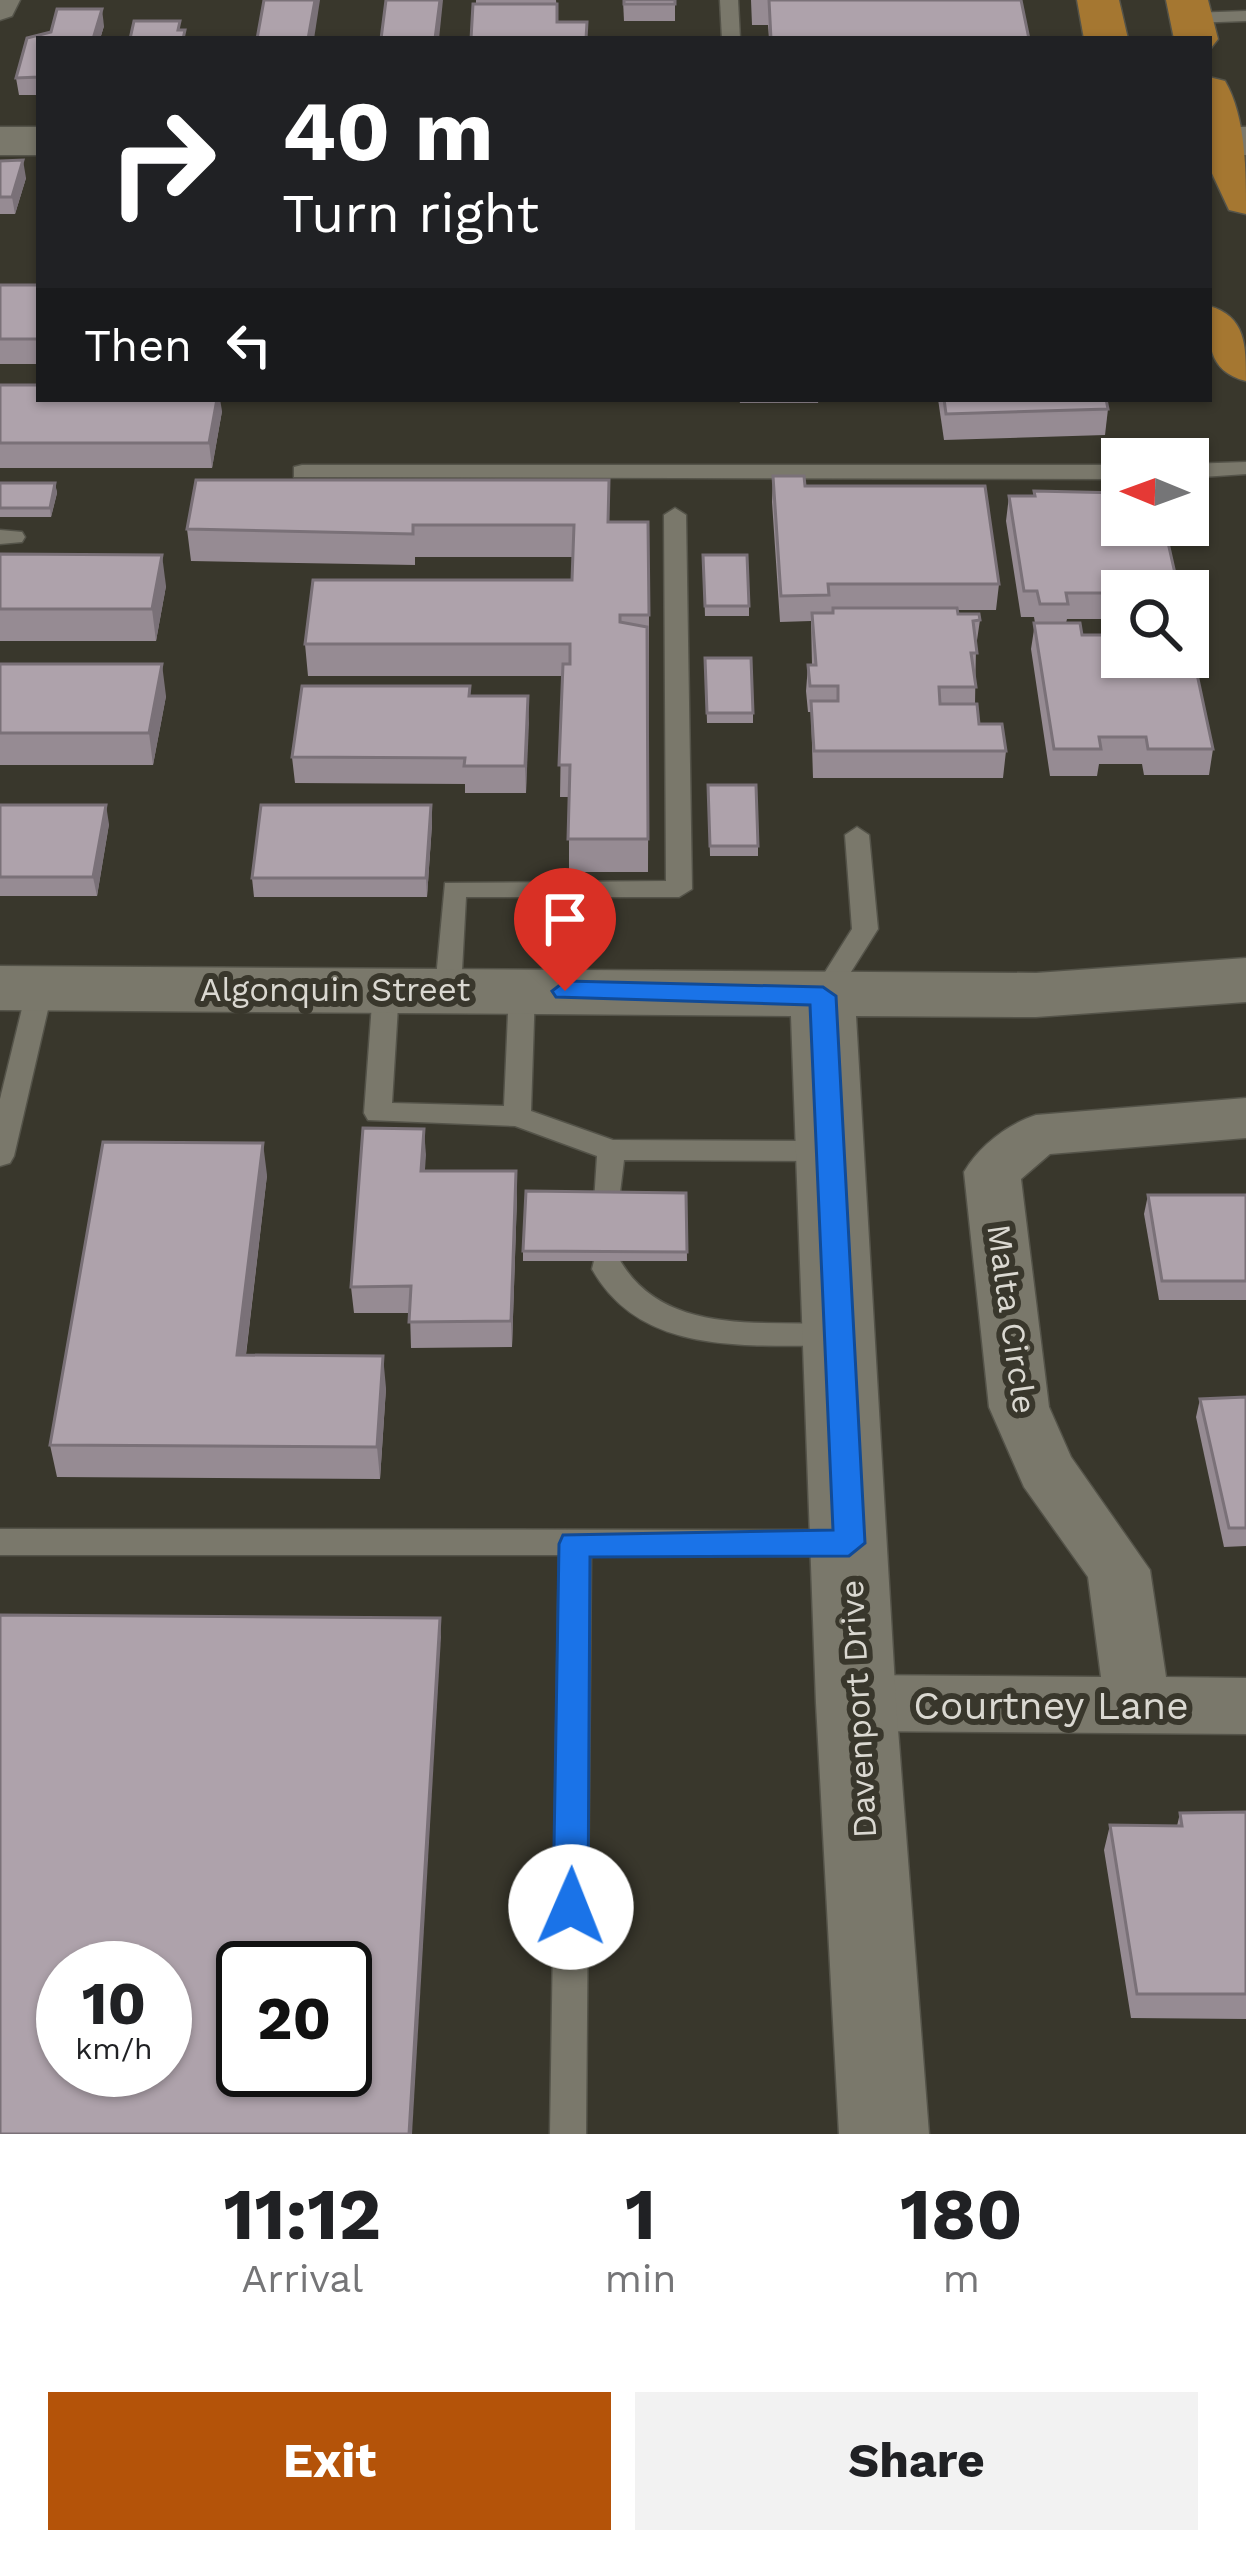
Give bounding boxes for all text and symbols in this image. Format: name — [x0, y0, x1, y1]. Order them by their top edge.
text: 40 m — [282, 82, 493, 180]
icon: right — [84, 84, 240, 240]
text: Turn right — [282, 182, 539, 245]
icon: left — [216, 312, 282, 378]
text: Then — [84, 319, 192, 372]
north arrow — [1101, 438, 1209, 546]
map controls — [1101, 438, 1209, 678]
button: search — [1101, 570, 1209, 678]
pin — [514, 868, 616, 991]
icon: arrive — [532, 886, 598, 952]
street label: Algonquin Street — [200, 970, 470, 1009]
street label: Malta Circle — [979, 1222, 1045, 1416]
street label: Davenport Drive — [832, 1579, 884, 1839]
street label: Courtney Lane — [913, 1683, 1189, 1728]
position arrow — [508, 1844, 634, 1970]
speed limit sign: 20 — [216, 1941, 372, 2097]
text: 10 — [82, 1968, 146, 2039]
text: km/h — [75, 2031, 153, 2066]
text: 11:12 — [224, 2172, 381, 2256]
text: 1 — [625, 2172, 656, 2256]
text: 180 — [900, 2172, 1023, 2256]
text: Arrival — [242, 2256, 363, 2301]
text: min — [605, 2256, 676, 2301]
text: m — [943, 2256, 980, 2301]
button: Exit — [48, 2392, 611, 2530]
button: Share — [635, 2392, 1198, 2530]

